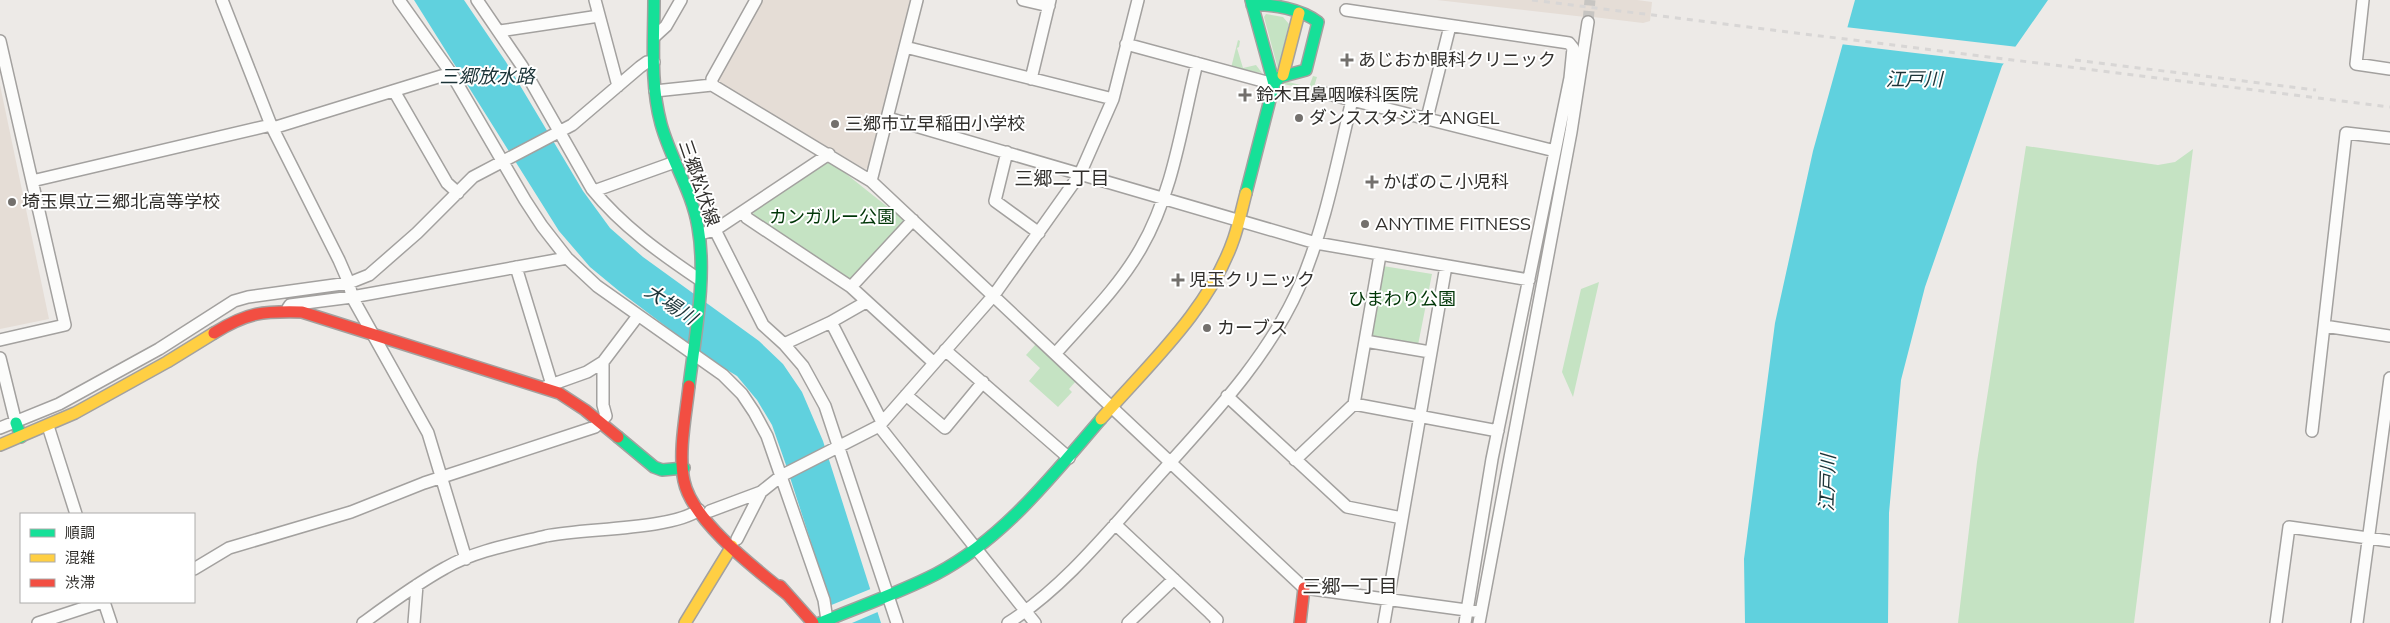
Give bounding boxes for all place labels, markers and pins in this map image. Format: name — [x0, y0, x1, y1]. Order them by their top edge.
place label: あじおか眼科クリニック — [1358, 48, 1556, 71]
marker: あじおか眼科クリニック — [1340, 53, 1354, 67]
place label: 鈴木耳鼻咽喉科医院 — [1256, 83, 1418, 106]
marker: 鈴木耳鼻咽喉科医院 — [1238, 88, 1252, 102]
place label: ダンススタジオ ANGEL — [1309, 106, 1500, 129]
place label: 三郷市立早稲田小学校 — [845, 112, 1025, 135]
marker: ダンススタジオ ANGEL — [1293, 112, 1305, 124]
marker: 三郷市立早稲田小学校 — [829, 118, 841, 130]
place label: かばのこ小児科 — [1383, 170, 1509, 193]
marker: かばのこ小児科 — [1365, 175, 1379, 189]
place label: 埼玉県立三郷北高等学校 — [22, 190, 220, 213]
marker: 埼玉県立三郷北高等学校 — [6, 196, 18, 208]
place label: ANYTIME FITNESS — [1375, 212, 1531, 235]
marker: ANYTIME FITNESS — [1359, 218, 1371, 230]
place label: 児玉クリニック — [1189, 268, 1315, 291]
marker: 児玉クリニック — [1171, 273, 1185, 287]
place label: カーブス — [1217, 316, 1288, 339]
marker: カーブス — [1201, 322, 1213, 334]

